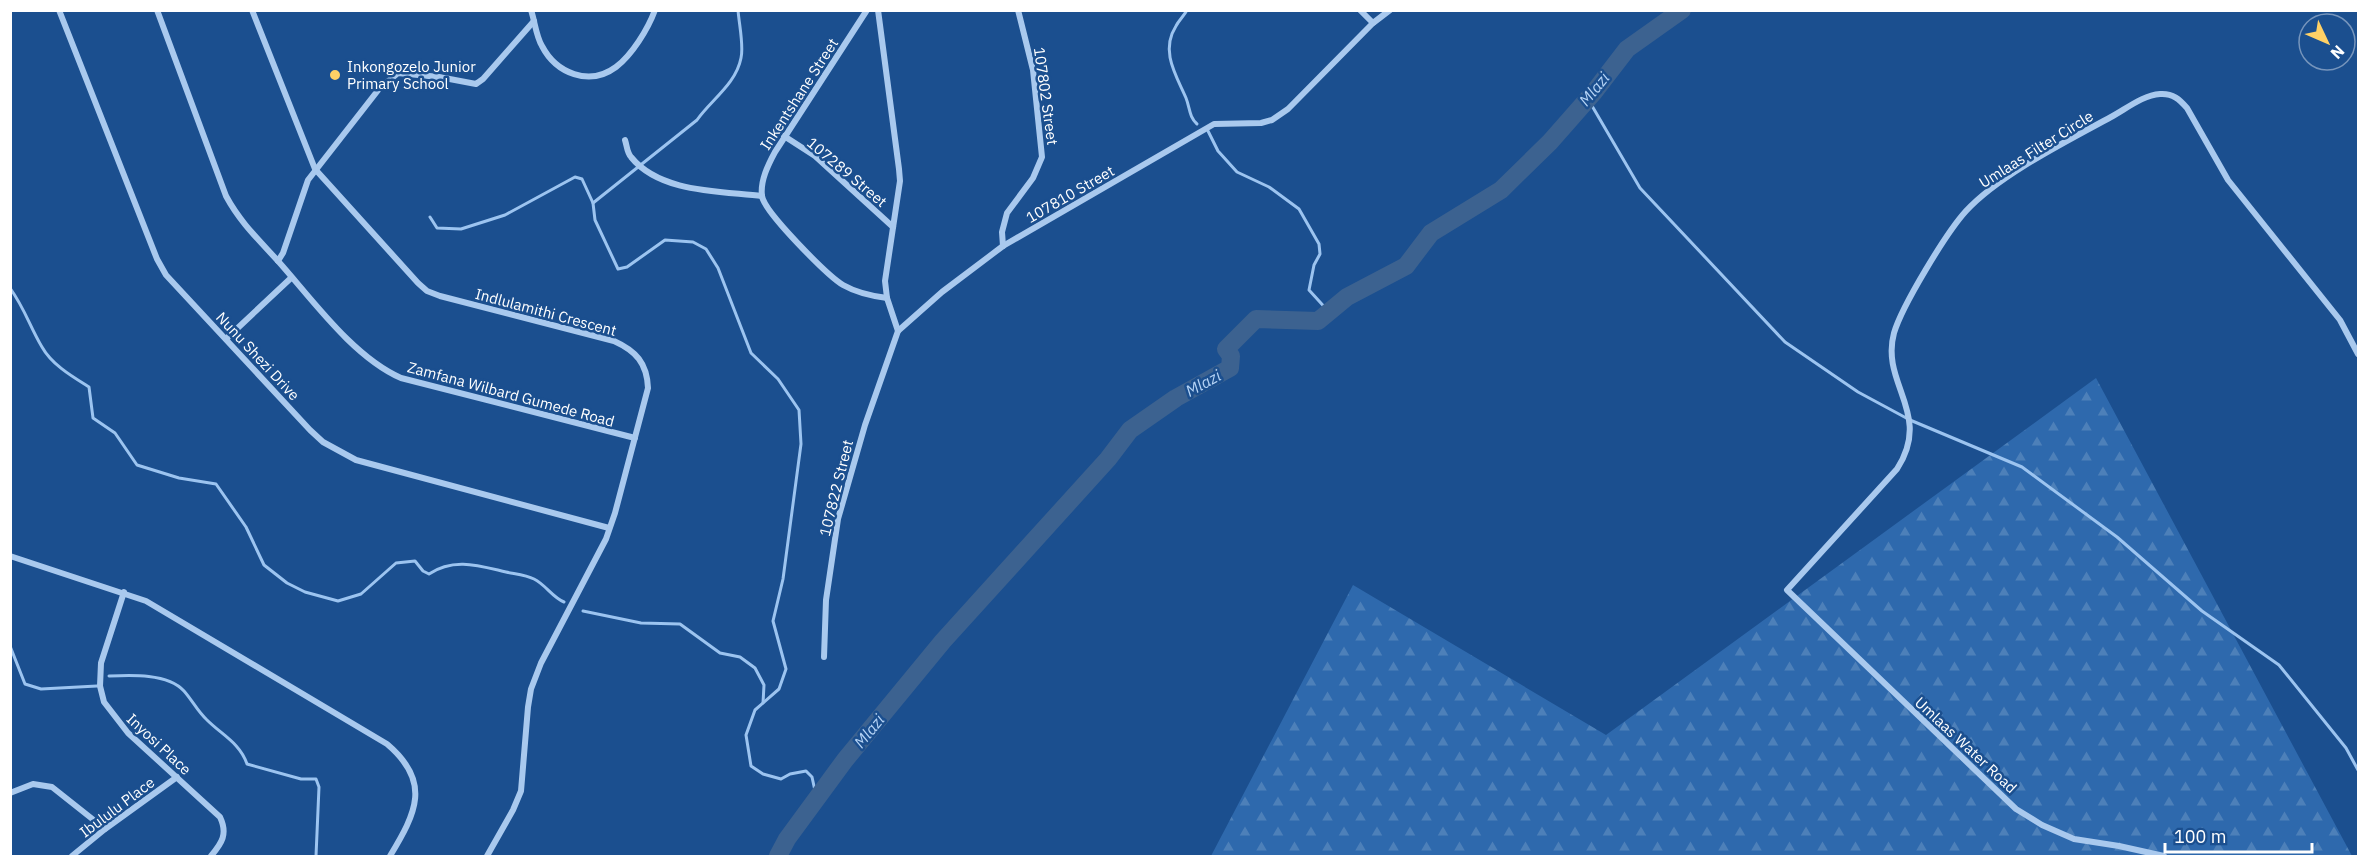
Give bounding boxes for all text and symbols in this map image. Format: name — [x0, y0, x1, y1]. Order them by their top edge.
north arrow — [2297, 12, 2357, 72]
street label: Inkentshane Street — [756, 35, 842, 153]
text: N — [2327, 41, 2349, 64]
street label: 107802 Street — [1030, 46, 1062, 146]
place label: Inkongozelo Junior Primary School — [347, 57, 476, 93]
marker: Inkongozelo Junior Primary School — [328, 68, 342, 82]
water label: Mlazi — [1574, 68, 1614, 110]
street label: Umlaas Filter Circle — [1975, 106, 2097, 192]
street label: 107289 Street — [803, 133, 891, 211]
street label: 107810 Street — [1023, 161, 1117, 227]
street label: Indlulamithi Crescent — [473, 284, 619, 340]
street label: Nunu Shezi Drive — [212, 308, 304, 404]
street label: Zamfana Wilbard Gumede Road — [405, 357, 617, 431]
water label: Mlazi — [1182, 365, 1225, 401]
street label: 107822 Street — [815, 438, 857, 538]
street label: Umlaas Water Road — [1911, 693, 2021, 797]
street label: Inyosi Place — [123, 709, 195, 779]
water label: Mlazi — [849, 710, 889, 752]
street label: Ibululu Place — [76, 773, 158, 841]
scale bar — [2165, 816, 2312, 854]
text: 100 m — [2174, 825, 2226, 848]

